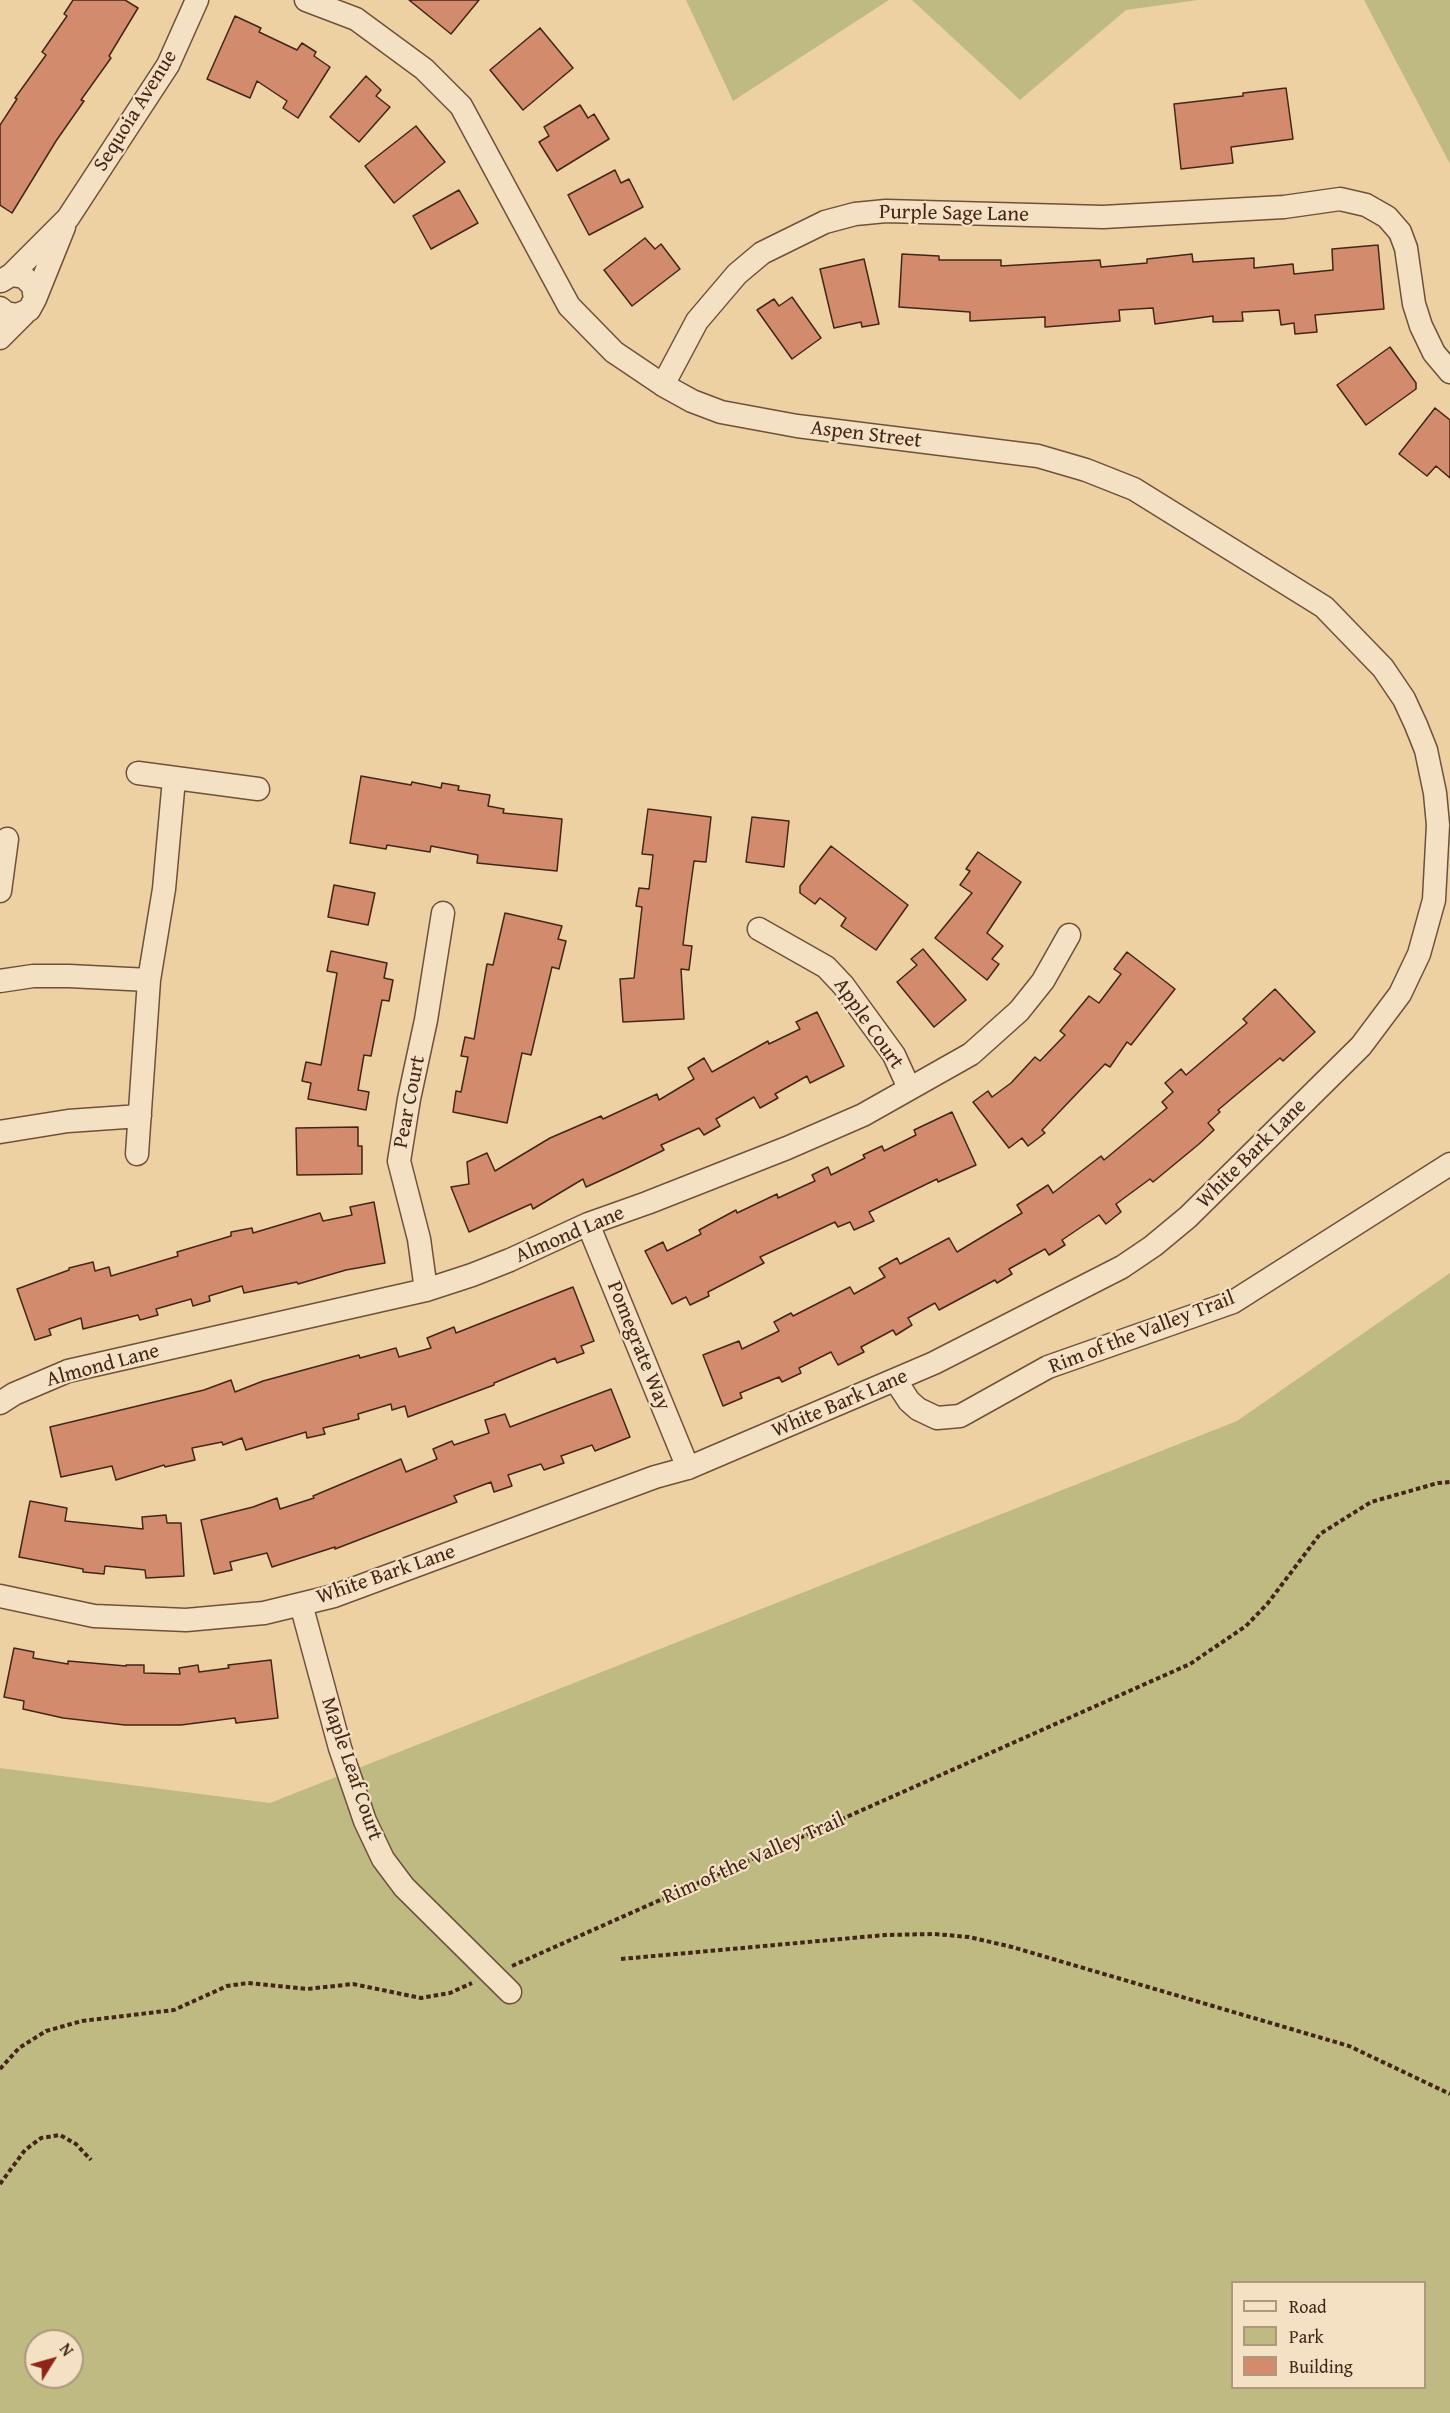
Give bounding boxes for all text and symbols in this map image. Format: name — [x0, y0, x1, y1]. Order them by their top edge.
street label: Sequoia Avenue — [89, 46, 183, 176]
street label: Purple Sage Lane — [879, 200, 1029, 228]
street label: Aspen Street — [809, 416, 923, 454]
street label: Apple Court — [827, 974, 909, 1074]
street label: Pear Court — [389, 1054, 431, 1150]
street label: White Bark Lane — [1192, 1094, 1312, 1214]
street label: Almond Lane — [512, 1201, 628, 1269]
street label: Pomegrate Way — [601, 1278, 675, 1414]
street label: Rim of the Valley Trail — [1046, 1286, 1238, 1380]
street label: Almond Lane — [44, 1339, 162, 1393]
street label: White Bark Lane — [768, 1364, 912, 1444]
street label: White Bark Lane — [313, 1539, 459, 1611]
street label: Maple Leaf Court — [315, 1694, 387, 1844]
street label: Rim of the Valley Trail — [659, 1808, 849, 1910]
legend — [1231, 2281, 1426, 2389]
text: Road — [1289, 2293, 1327, 2320]
text: Park — [1289, 2323, 1324, 2350]
north arrow — [24, 2329, 84, 2389]
text: N — [54, 2338, 80, 2361]
text: Building — [1289, 2353, 1353, 2380]

